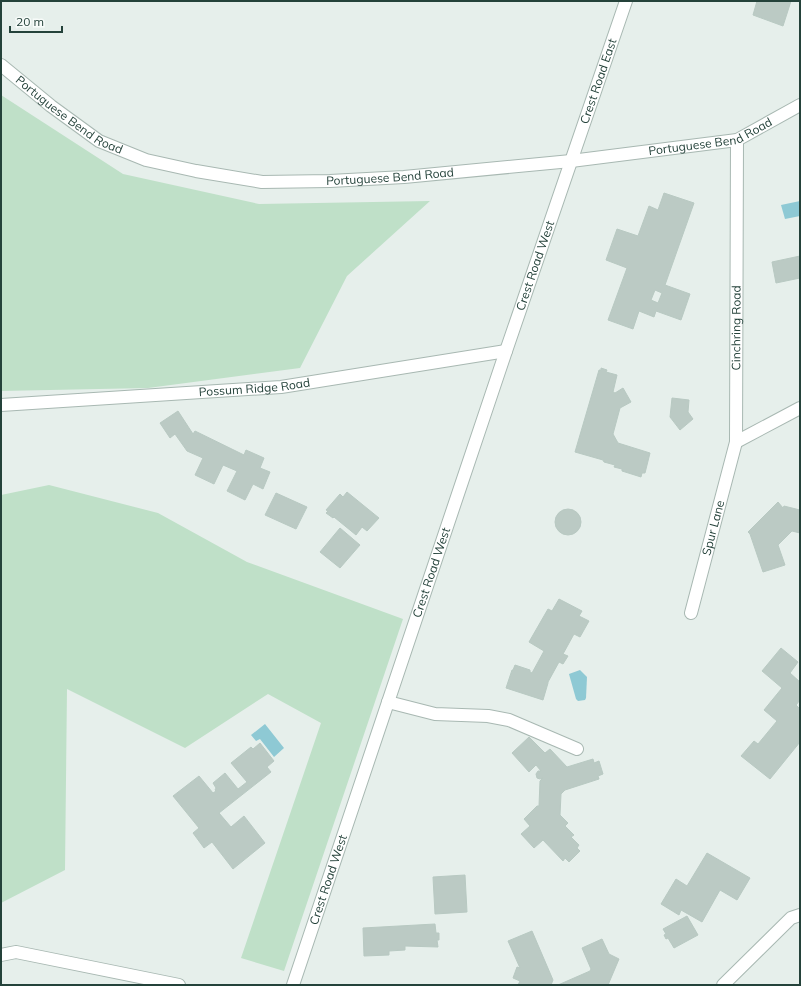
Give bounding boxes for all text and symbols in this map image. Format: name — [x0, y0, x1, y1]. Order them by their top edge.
scale bar — [10, 8, 62, 34]
text: 20 m — [16, 14, 44, 29]
street label: Crest Road East — [576, 36, 620, 126]
street label: Portuguese Bend Road — [13, 72, 125, 157]
street label: Portuguese Bend Road — [648, 114, 774, 158]
street label: Portuguese Bend Road — [326, 164, 455, 188]
street label: Crest Road West — [512, 219, 557, 312]
street label: Cinchring Road — [728, 285, 744, 370]
street label: Possum Ridge Road — [198, 374, 311, 399]
street label: Spur Lane — [698, 499, 727, 557]
street label: Crest Road West — [409, 525, 453, 619]
street label: Crest Road West — [306, 833, 350, 927]

